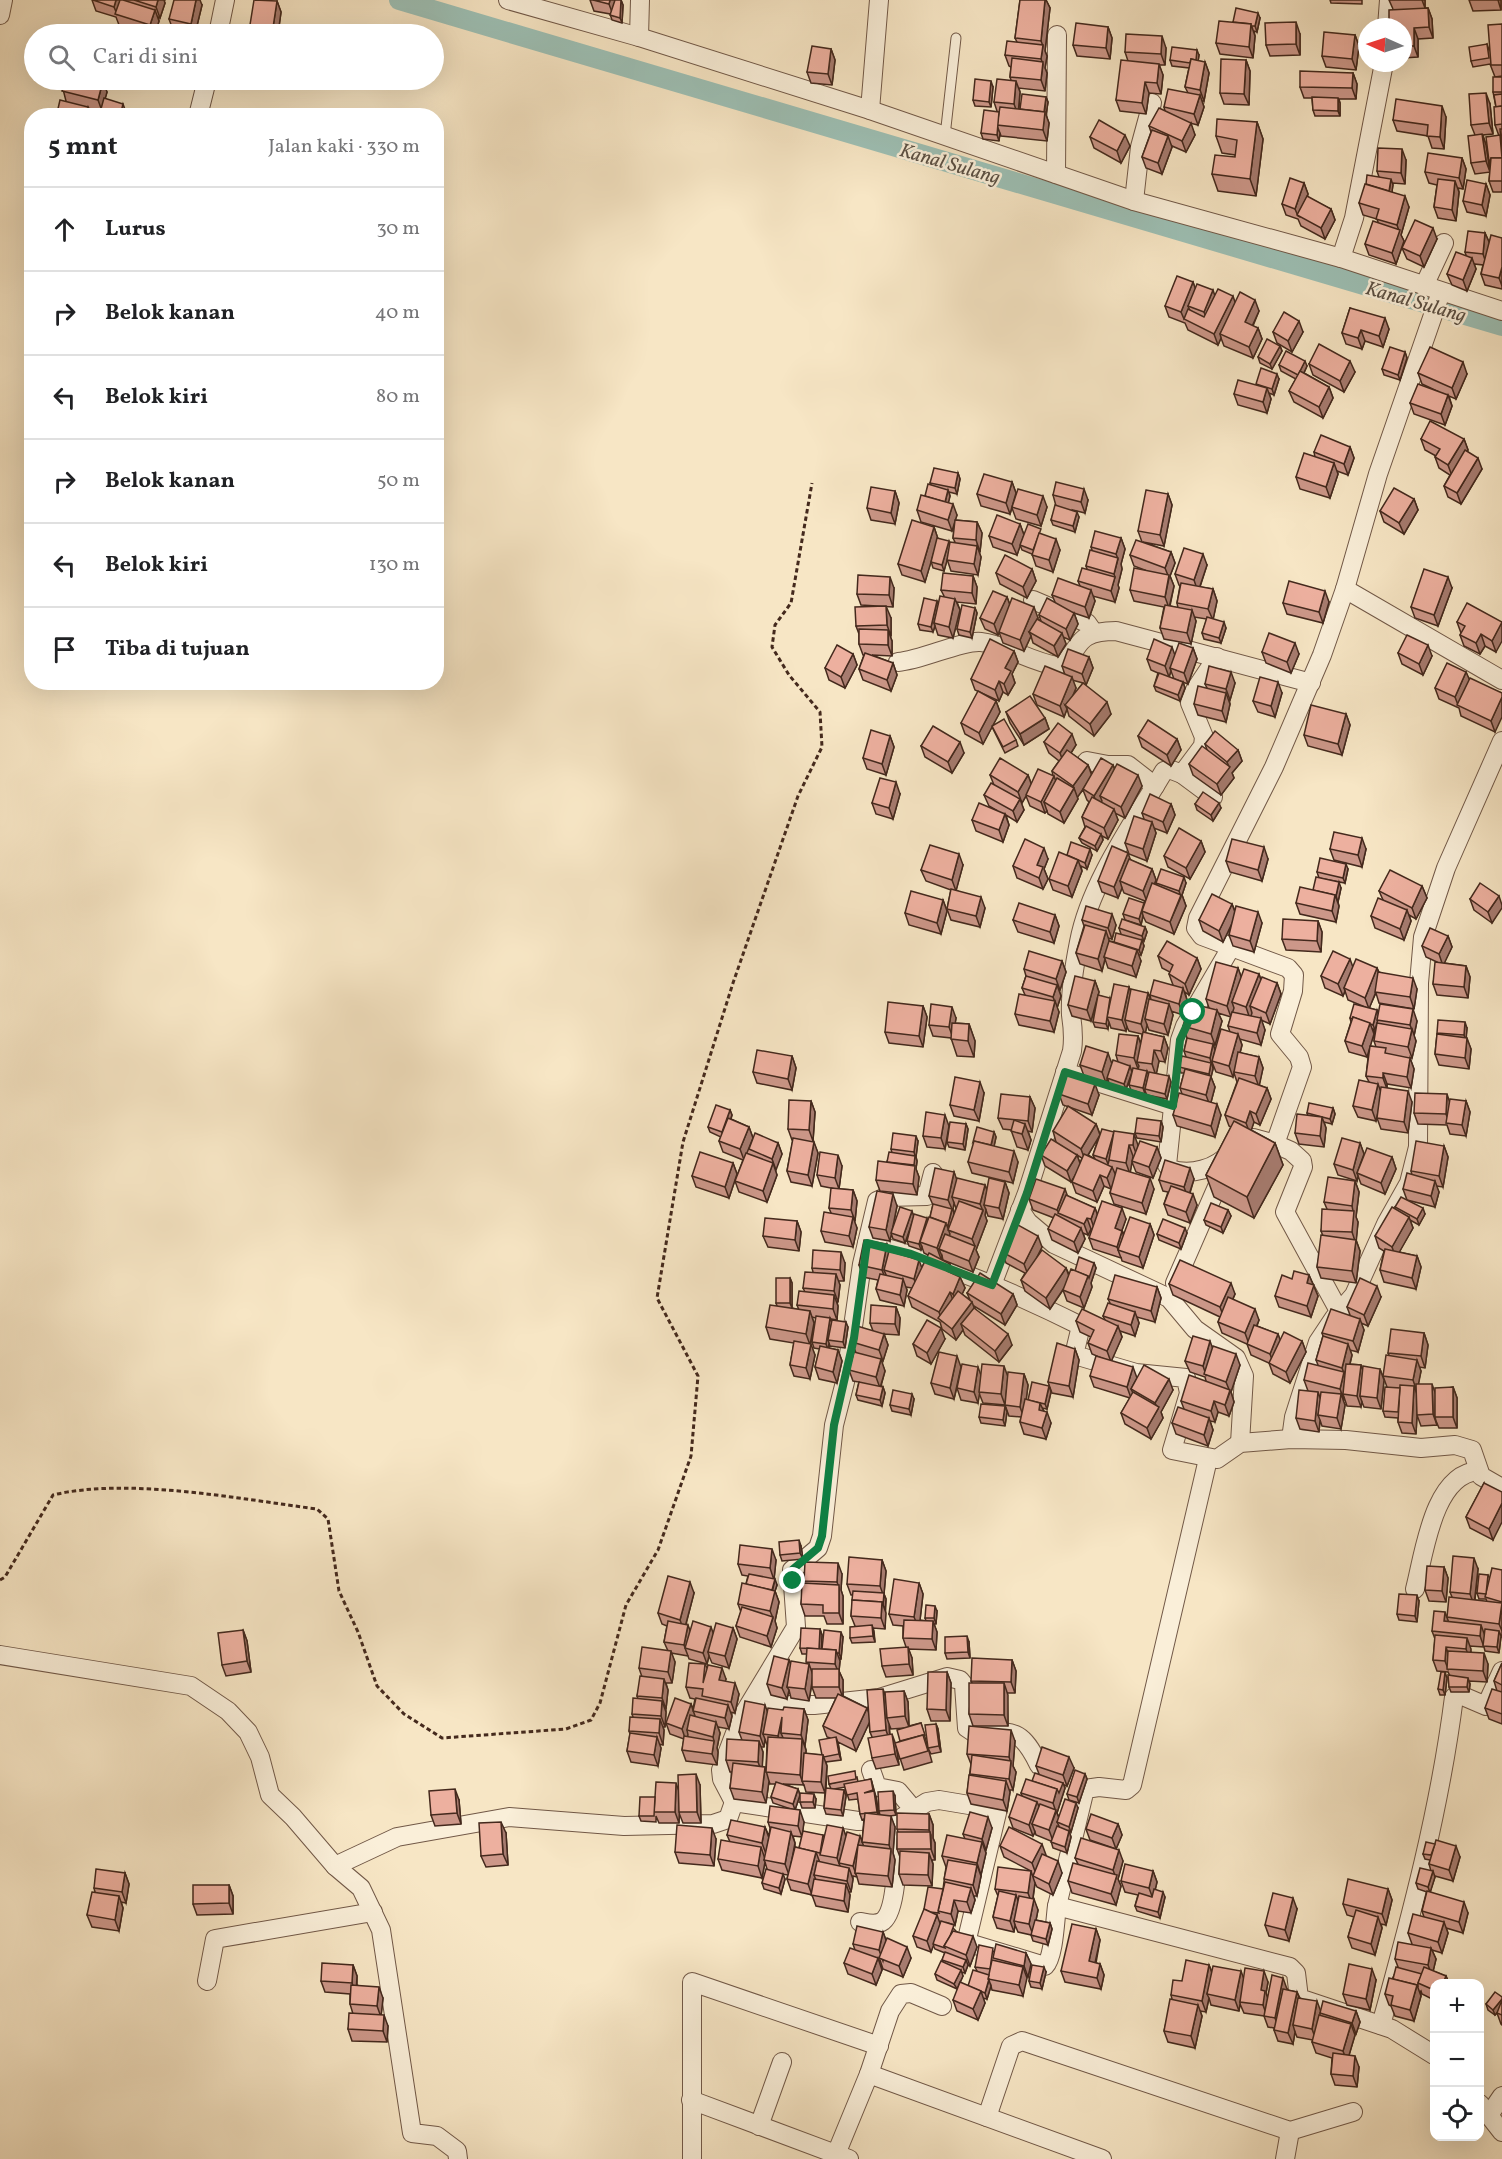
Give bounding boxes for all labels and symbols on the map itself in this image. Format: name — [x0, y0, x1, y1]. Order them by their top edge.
north arrow — [1358, 18, 1412, 72]
water label: Kanal Sulang — [896, 137, 1003, 193]
water label: Kanal Sulang — [1362, 275, 1469, 331]
route start — [1179, 998, 1205, 1024]
route end — [779, 1567, 805, 1593]

